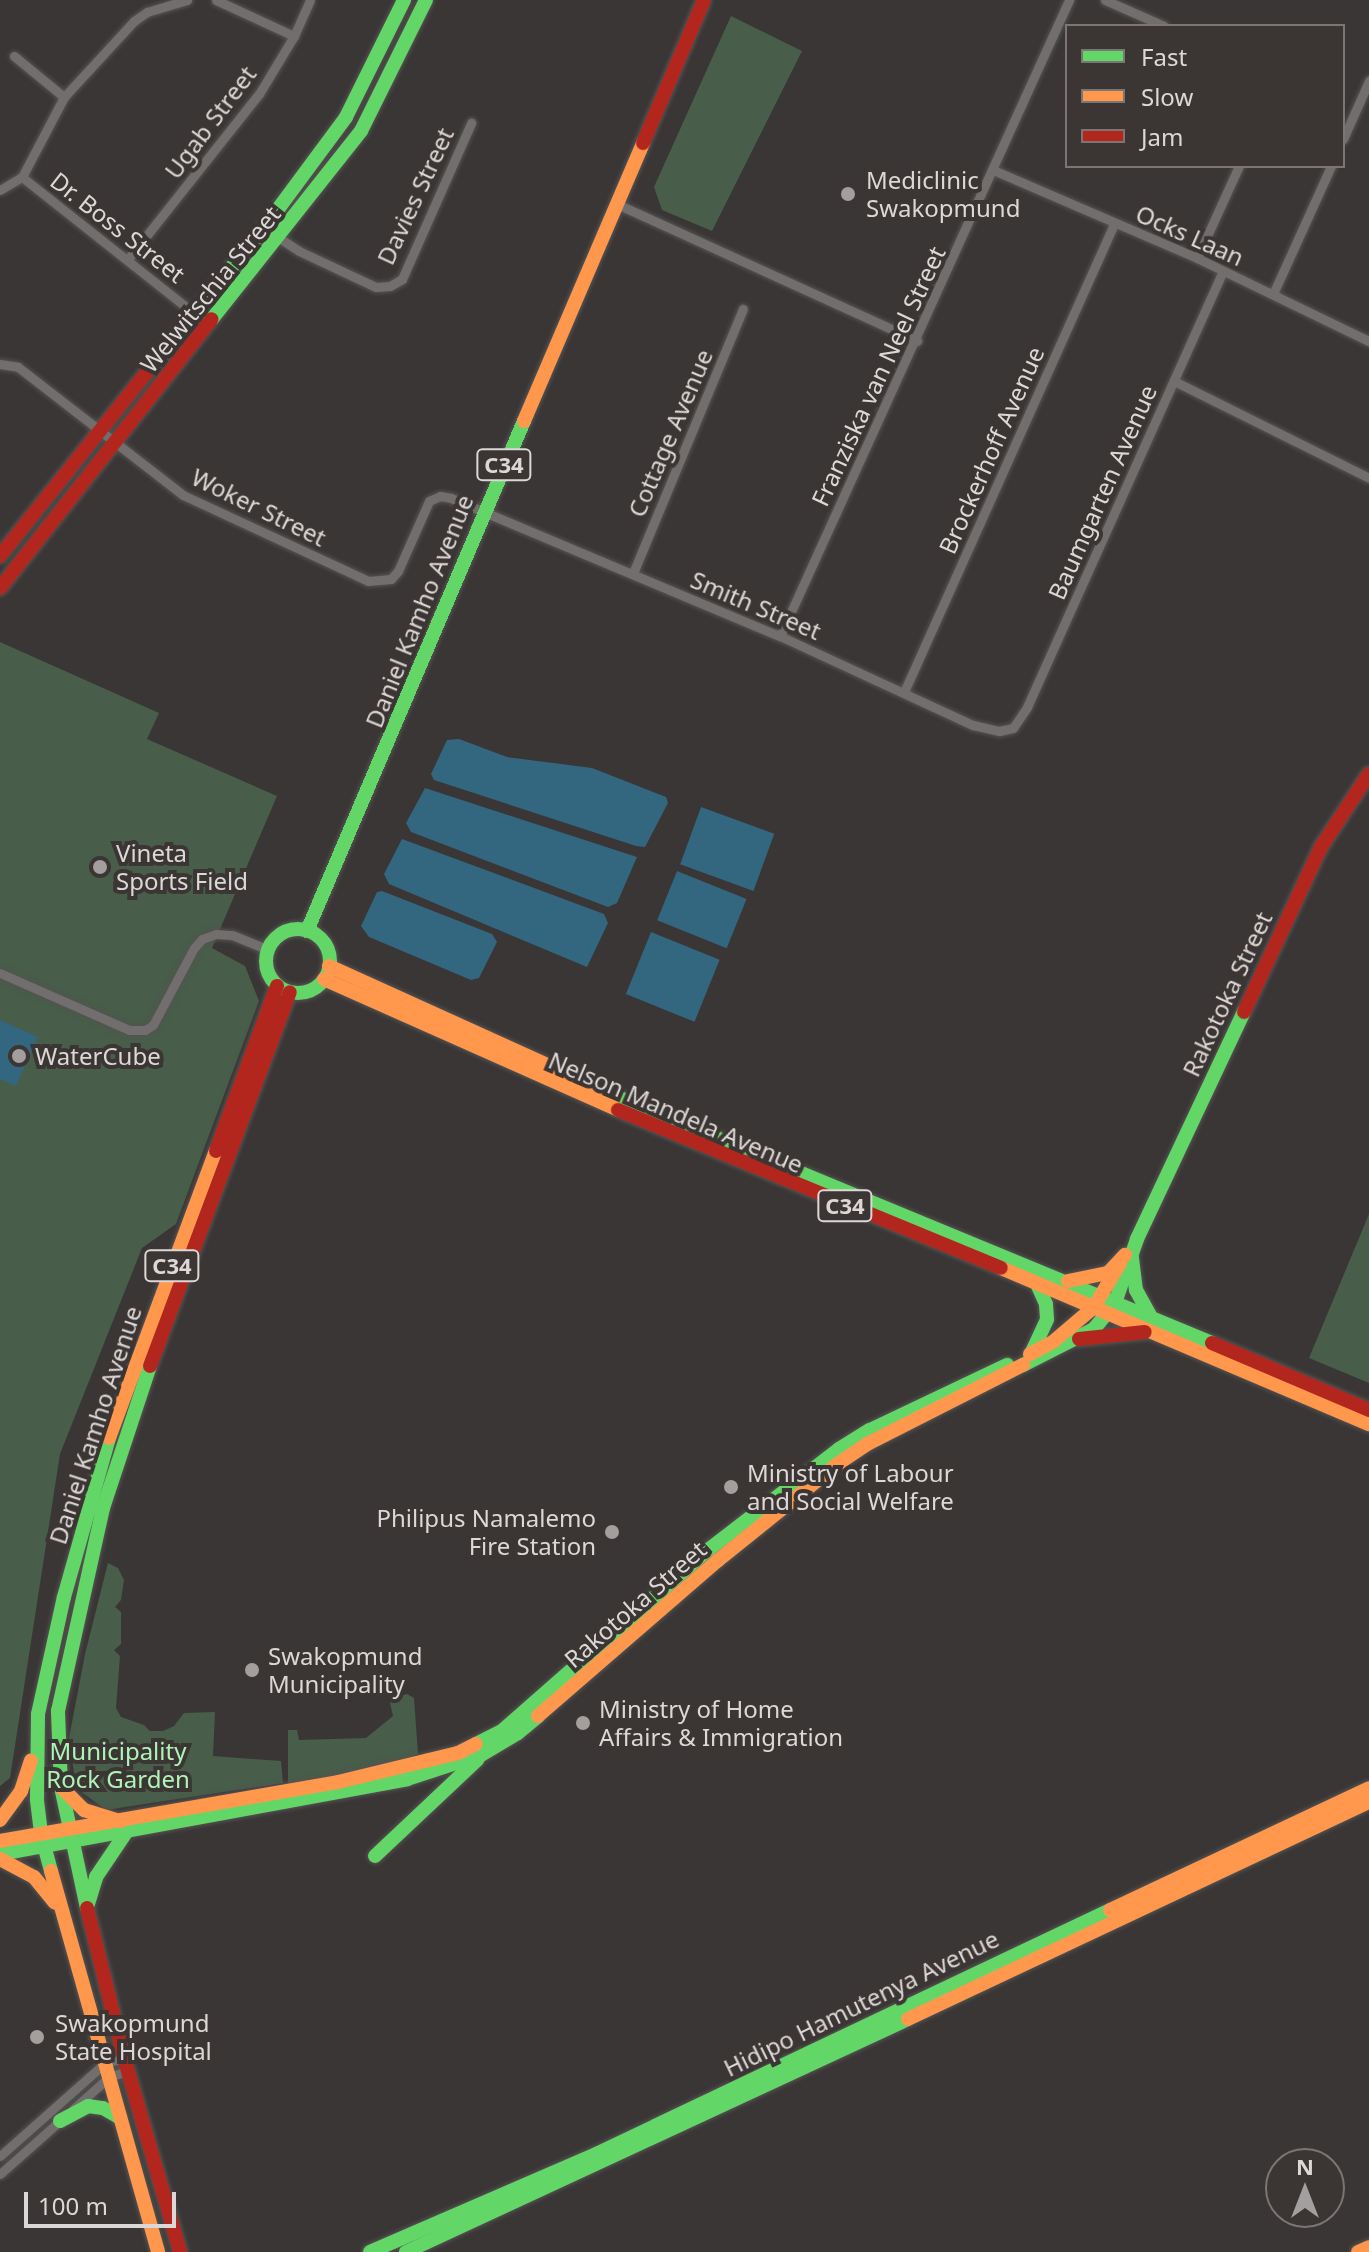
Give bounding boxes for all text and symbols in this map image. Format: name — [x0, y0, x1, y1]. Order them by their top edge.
legend — [1065, 24, 1345, 168]
text: Fast — [1141, 40, 1187, 73]
street label: Ugab Street — [158, 60, 262, 184]
text: Slow — [1141, 80, 1193, 113]
text: Jam — [1141, 120, 1183, 153]
street label: Davies Street — [371, 123, 459, 269]
street label: Dr. Boss Street — [45, 166, 191, 288]
place label: Mediclinic Swakopmund — [866, 166, 1020, 222]
marker: Mediclinic Swakopmund — [837, 183, 859, 205]
street label: Ocks Laan — [1132, 198, 1248, 272]
street label: Welwitschia Street — [134, 200, 286, 378]
street label: Franziska van Neel Street — [805, 242, 951, 510]
street label: Brockerhoff Avenue — [932, 342, 1050, 558]
street label: Cottage Avenue — [622, 345, 718, 521]
street label: Baumgarten Avenue — [1042, 380, 1162, 604]
road number: C34 — [476, 447, 532, 483]
street label: Woker Street — [187, 462, 331, 552]
street label: Daniel Kamho Avenue — [359, 490, 479, 732]
street label: Smith Street — [687, 565, 825, 645]
place label: Vineta Sports Field — [116, 839, 248, 895]
marker: Vineta Sports Field — [91, 858, 109, 876]
street label: Rakotoka Street — [1176, 907, 1278, 1081]
place label: WaterCube — [35, 1042, 161, 1070]
street label: Nelson Mandela Avenue — [544, 1045, 808, 1179]
marker: WaterCube — [10, 1047, 28, 1065]
road number: C34 — [817, 1188, 873, 1224]
road number: C34 — [144, 1248, 200, 1284]
street label: Daniel Kamho Avenue — [43, 1302, 147, 1548]
place label: Ministry of Labour and Social Welfare — [747, 1459, 954, 1515]
marker: Ministry of Labour and Social Welfare — [722, 1478, 740, 1496]
place label: Philipus Namalemo Fire Station — [376, 1504, 596, 1560]
marker: Philipus Namalemo Fire Station — [603, 1523, 621, 1541]
street label: Rakotoka Street — [558, 1535, 712, 1673]
place label: Swakopmund Municipality — [268, 1642, 422, 1698]
marker: Swakopmund Municipality — [243, 1661, 261, 1679]
place label: Ministry of Home Affairs & Immigration — [599, 1695, 843, 1751]
marker: Ministry of Home Affairs & Immigration — [574, 1714, 592, 1732]
park label: Municipality Rock Garden — [46, 1737, 190, 1793]
street label: Hidipo Hamutenya Avenue — [719, 1924, 1003, 2082]
place label: Swakopmund State Hospital — [55, 2009, 212, 2065]
marker: Swakopmund State Hospital — [26, 2026, 48, 2048]
north arrow — [1265, 2148, 1345, 2228]
text: N — [1296, 2151, 1314, 2181]
scale bar — [28, 2176, 180, 2226]
text: 100 m — [38, 2189, 108, 2222]

